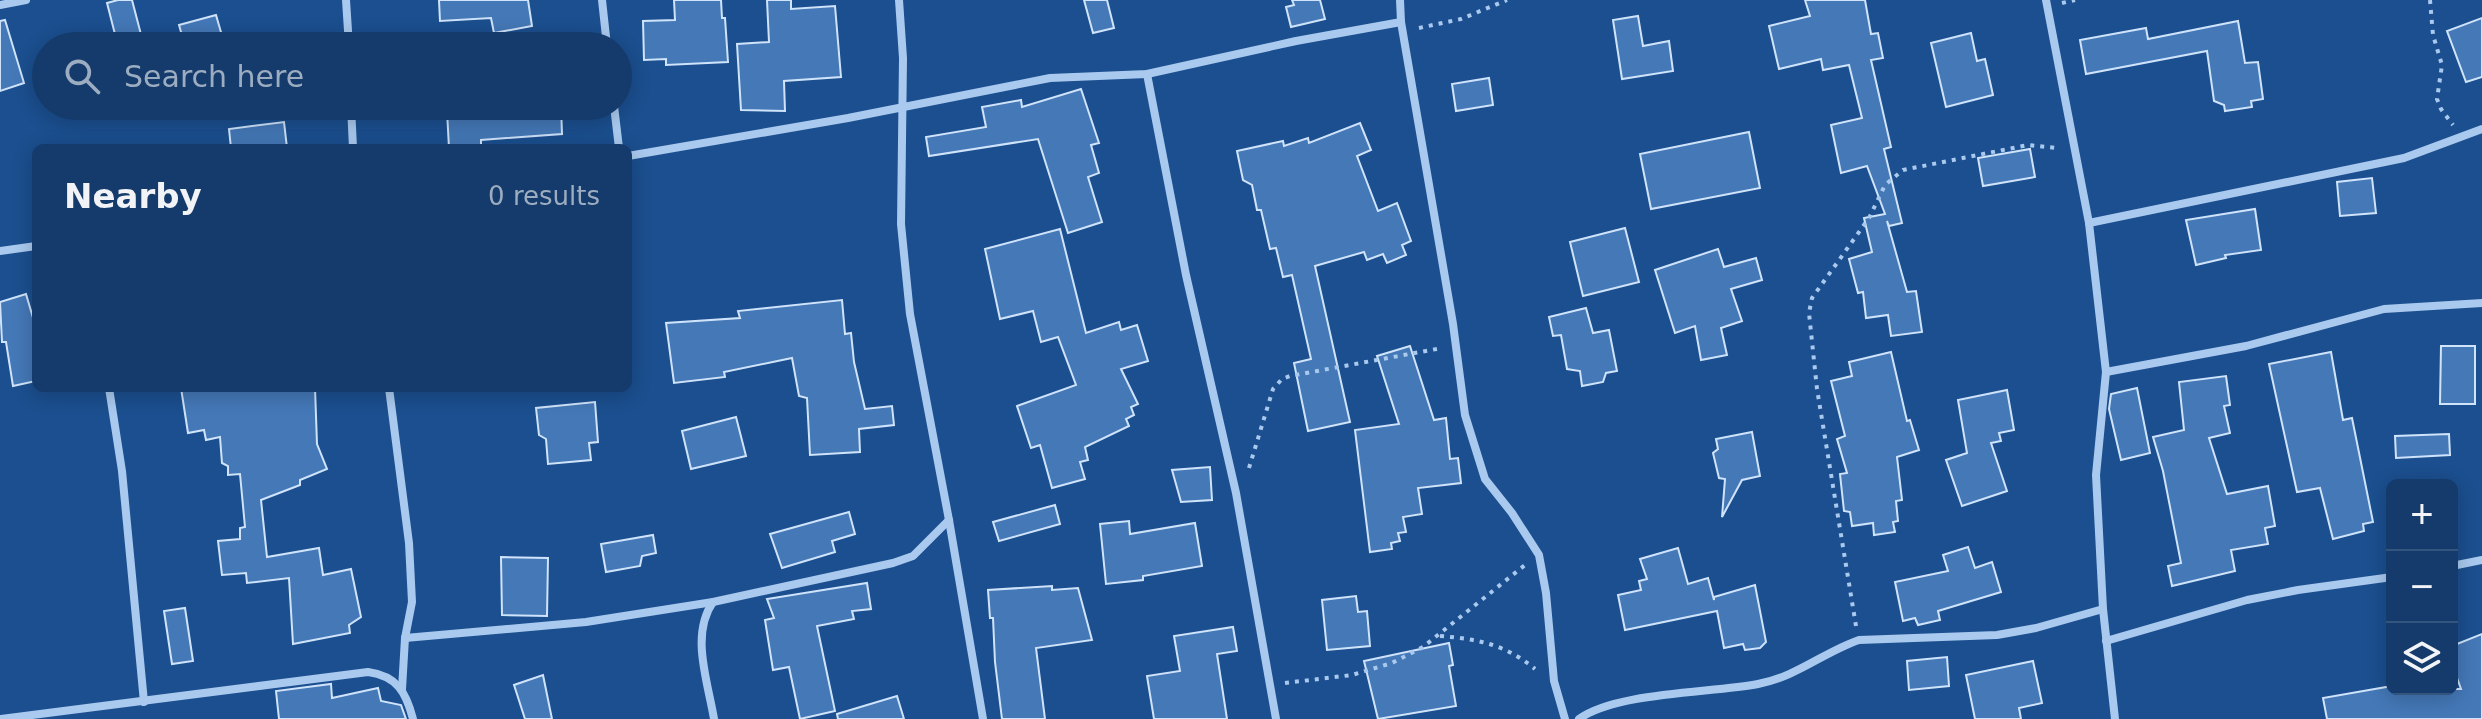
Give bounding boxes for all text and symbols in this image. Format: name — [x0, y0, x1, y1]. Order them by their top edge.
search box — [32, 32, 632, 120]
icon: search — [60, 54, 104, 98]
text: Search here — [124, 59, 304, 94]
text: Nearby — [64, 176, 202, 216]
text: 0 results — [488, 181, 600, 211]
map controls — [2386, 479, 2458, 695]
button: + — [2386, 479, 2458, 551]
button: − — [2386, 551, 2458, 623]
button: layers — [2386, 623, 2458, 695]

